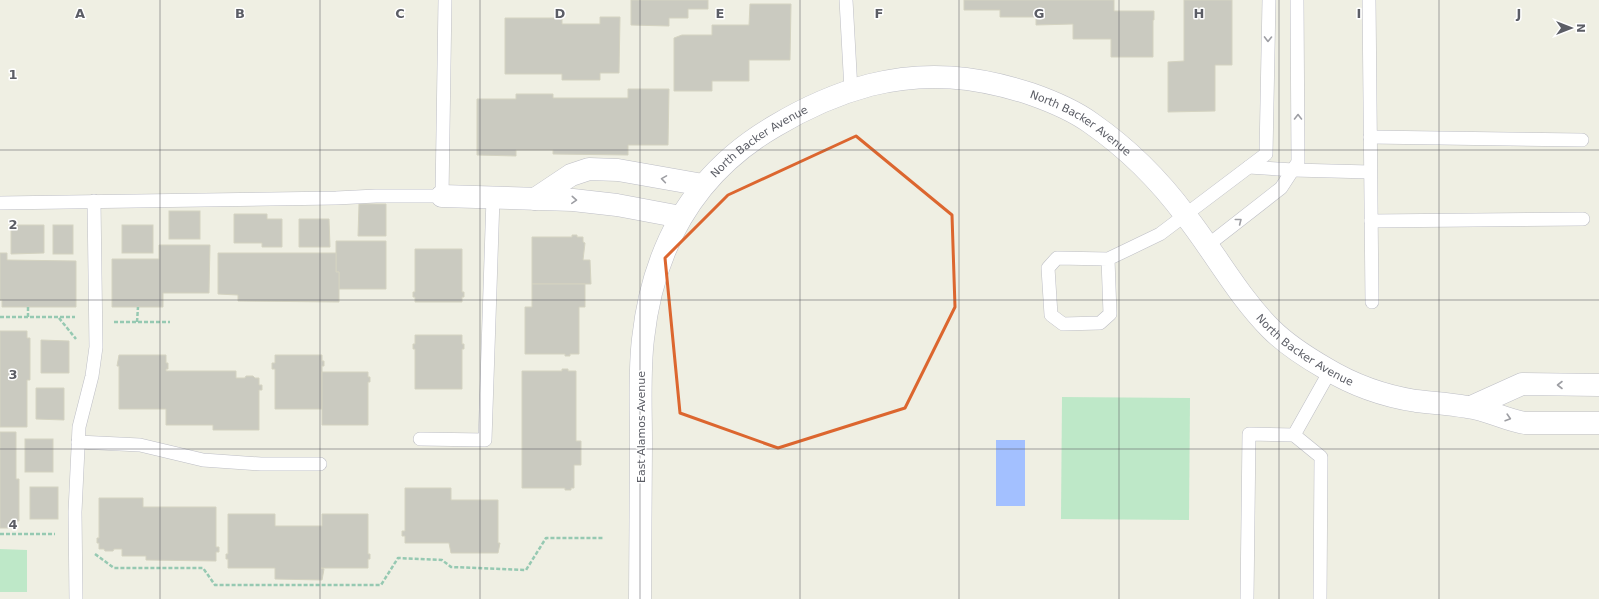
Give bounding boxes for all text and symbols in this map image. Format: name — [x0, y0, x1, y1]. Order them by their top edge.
text: A — [75, 6, 85, 21]
text: B — [235, 6, 245, 21]
text: C — [395, 6, 405, 21]
text: D — [555, 6, 566, 21]
text: E — [716, 6, 724, 21]
text: F — [875, 6, 883, 21]
text: G — [1034, 6, 1044, 21]
text: H — [1194, 6, 1204, 21]
text: I — [1357, 6, 1361, 21]
text: J — [1516, 6, 1521, 21]
north arrow — [1551, 8, 1591, 48]
text: N — [1574, 23, 1587, 33]
one-way arrow — [1264, 36, 1272, 42]
text: 1 — [8, 67, 18, 82]
street label: North Backer Avenue — [1028, 88, 1134, 159]
street label: North Backer Avenue — [708, 103, 810, 180]
one-way arrow — [1294, 114, 1302, 120]
one-way arrow — [661, 175, 667, 184]
one-way arrow — [571, 196, 577, 205]
text: 2 — [8, 217, 18, 232]
one-way arrow — [1234, 219, 1241, 226]
street label: North Backer Avenue — [1253, 312, 1355, 389]
text: 3 — [8, 367, 18, 382]
street label: East Alamos Avenue — [635, 371, 648, 483]
one-way arrow — [1557, 380, 1563, 389]
one-way arrow — [1504, 413, 1511, 422]
text: 4 — [8, 517, 18, 532]

